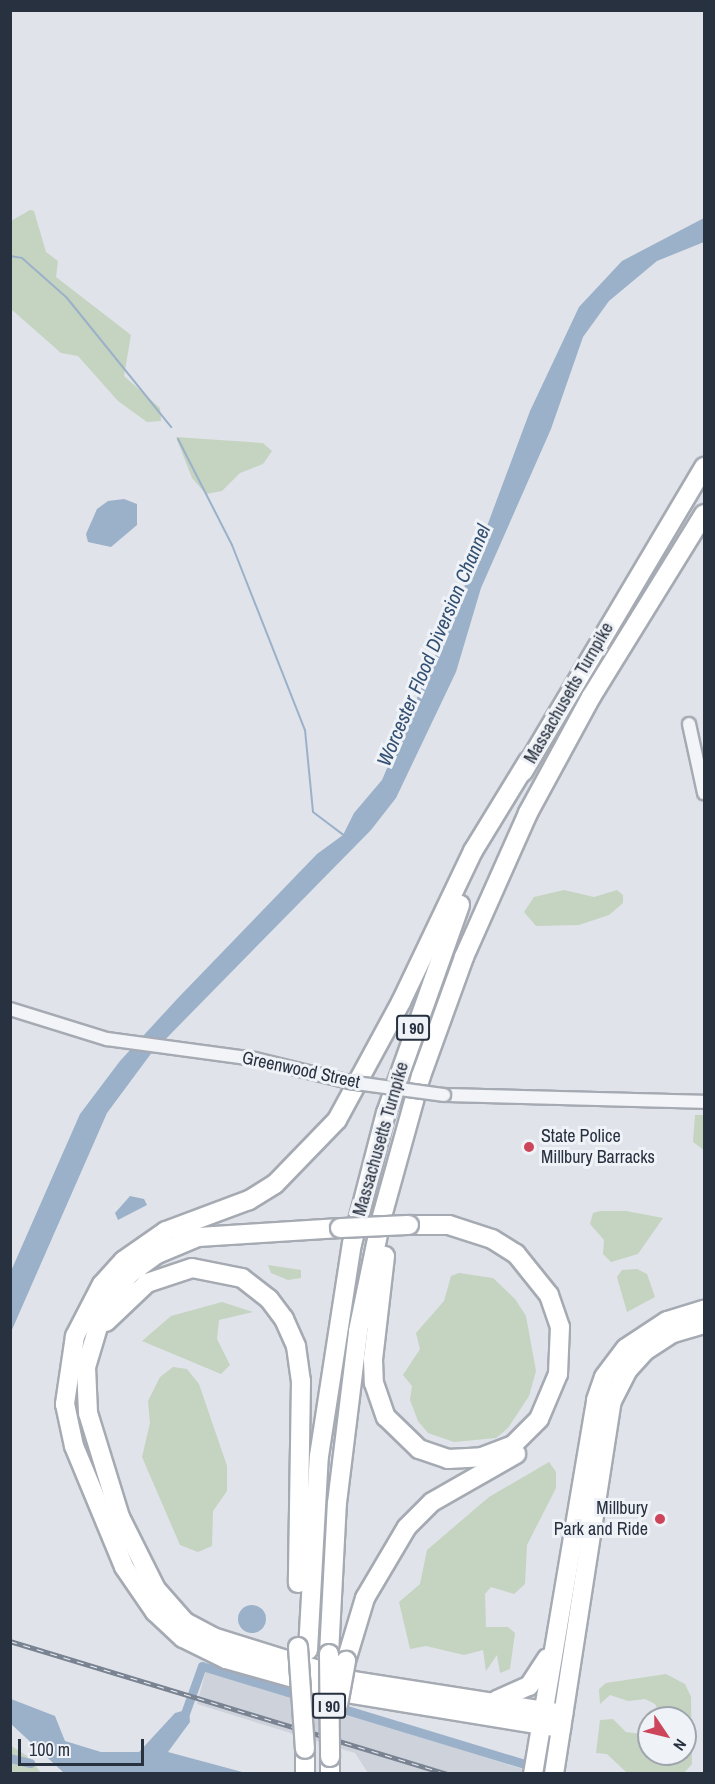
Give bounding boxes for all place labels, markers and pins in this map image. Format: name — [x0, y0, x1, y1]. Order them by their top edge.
place label: State Police Millbury Barracks — [541, 1126, 655, 1168]
marker: State Police Millbury Barracks — [522, 1140, 536, 1154]
place label: Millbury Park and Ride — [554, 1498, 648, 1540]
marker: Millbury Park and Ride — [653, 1512, 667, 1526]

